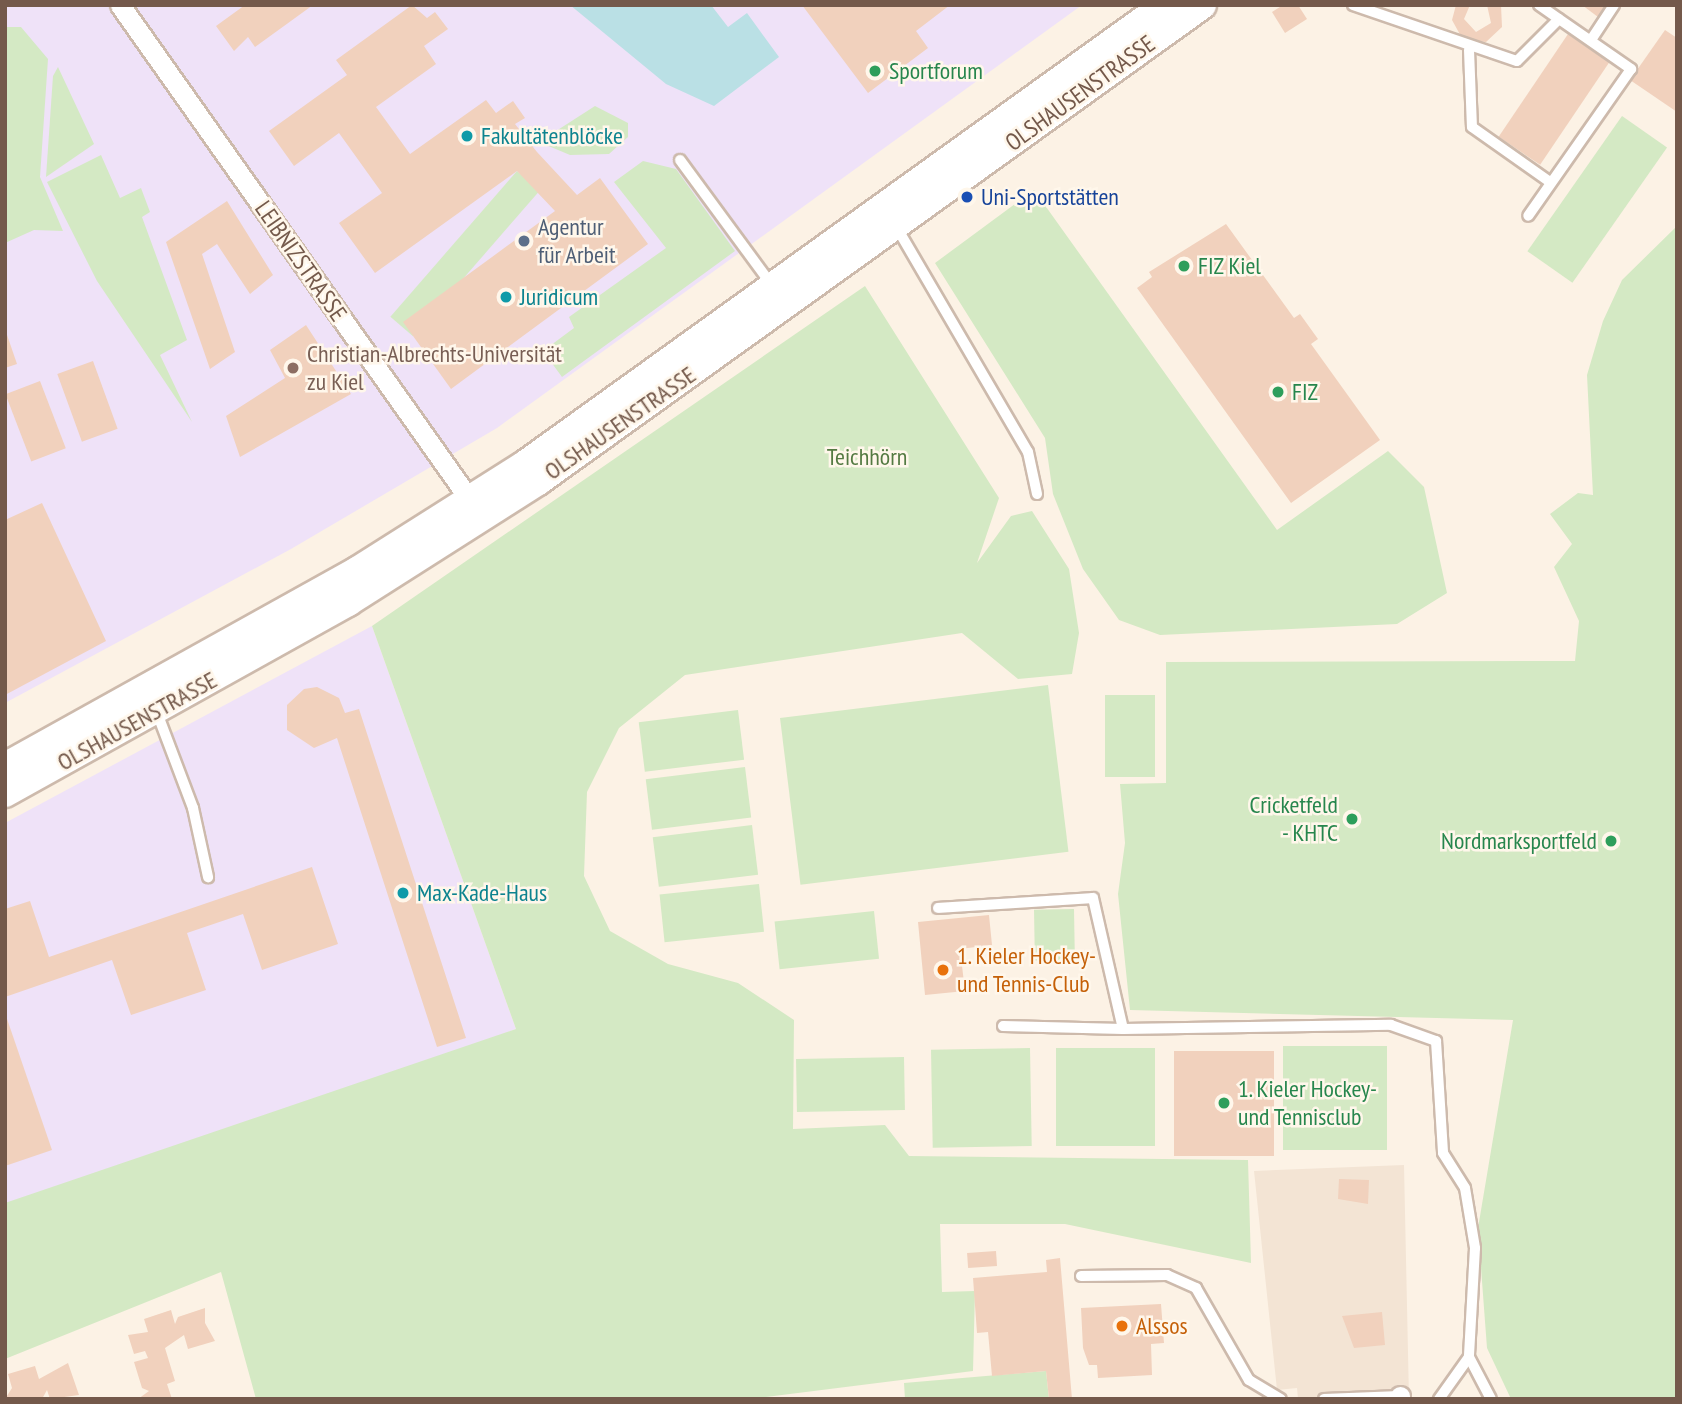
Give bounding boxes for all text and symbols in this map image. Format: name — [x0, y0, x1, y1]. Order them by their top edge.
street label: OLSHAUSENSTRASSE — [1000, 29, 1160, 157]
place label: Sportforum — [889, 57, 983, 85]
marker: Sportforum — [867, 63, 883, 79]
place label: Fakultätenblöcke — [481, 122, 623, 150]
marker: Fakultätenblöcke — [459, 128, 475, 144]
place label: Uni-Sportstätten — [981, 183, 1119, 211]
marker: Uni-Sportstätten — [959, 189, 975, 205]
street label: LEIBNIZSTRASSE — [249, 195, 353, 327]
place label: Agentur für Arbeit — [538, 213, 616, 269]
marker: Agentur für Arbeit — [516, 233, 532, 249]
place label: FIZ Kiel — [1198, 252, 1262, 280]
marker: FIZ Kiel — [1176, 258, 1192, 274]
place label: Juridicum — [520, 283, 598, 311]
marker: Juridicum — [498, 289, 514, 305]
place label: Christian-Albrechts-Universität zu Kiel — [307, 340, 562, 396]
marker: Christian-Albrechts-Universität zu Kiel — [285, 360, 301, 376]
street label: OLSHAUSENSTRASSE — [539, 360, 701, 486]
place label: FIZ — [1292, 378, 1318, 406]
marker: FIZ — [1270, 384, 1286, 400]
park label: Teichhörn — [827, 443, 907, 471]
street label: OLSHAUSENSTRASSE — [52, 665, 222, 777]
place label: Cricketfeld - KHTC — [1250, 791, 1338, 847]
marker: Cricketfeld - KHTC — [1344, 811, 1360, 827]
place label: Nordmarksportfeld — [1441, 827, 1597, 855]
marker: Nordmarksportfeld — [1603, 833, 1619, 849]
place label: Max-Kade-Haus — [417, 879, 547, 907]
marker: Max-Kade-Haus — [395, 885, 411, 901]
place label: 1. Kieler Hockey- und Tennis-Club — [957, 942, 1098, 998]
marker: 1. Kieler Hockey- und Tennis-Club — [935, 962, 951, 978]
place label: 1. Kieler Hockey- und Tennisclub — [1238, 1075, 1379, 1131]
marker: 1. Kieler Hockey- und Tennisclub — [1216, 1095, 1232, 1111]
place label: Alssos — [1136, 1312, 1188, 1340]
marker: Alssos — [1114, 1318, 1130, 1334]

